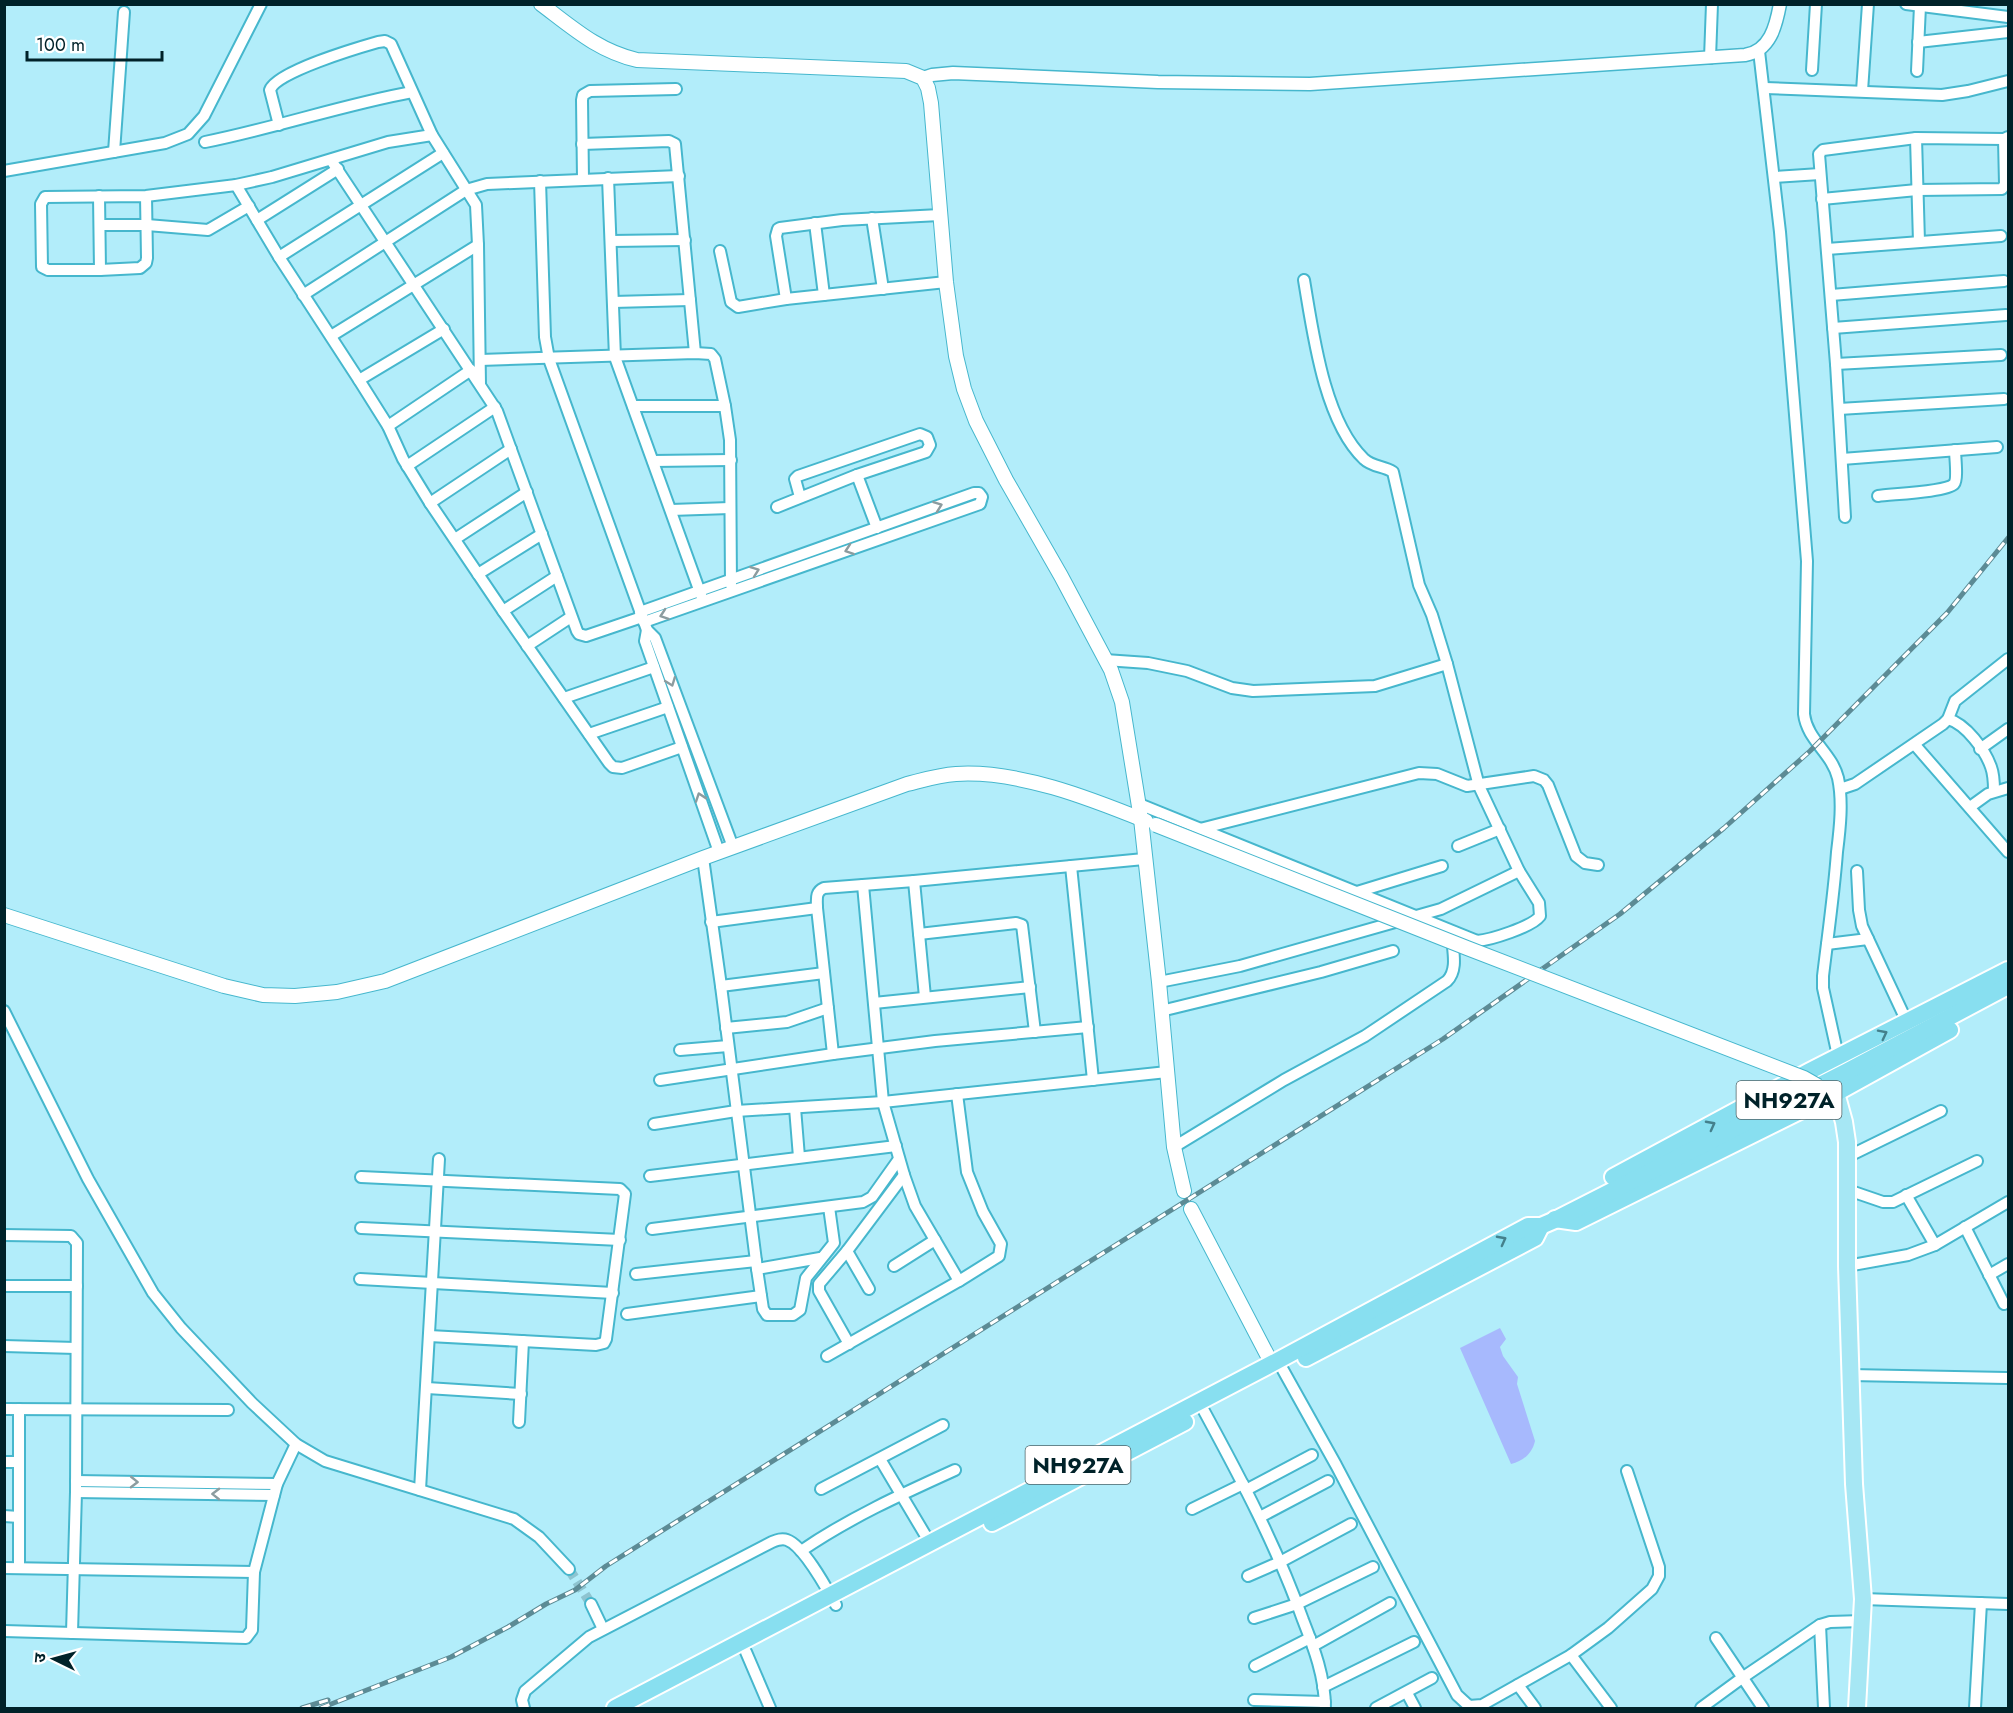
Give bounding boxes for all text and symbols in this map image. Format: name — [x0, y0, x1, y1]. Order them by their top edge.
scale bar — [27, 24, 162, 62]
text: 100 m — [36, 32, 85, 58]
one-way arrow — [933, 500, 943, 513]
one-way arrow — [844, 543, 854, 556]
one-way arrow — [749, 566, 760, 579]
one-way arrow — [659, 607, 670, 620]
one-way arrow — [664, 676, 676, 687]
one-way arrow — [694, 792, 707, 803]
one-way arrow — [1876, 1029, 1887, 1041]
road number: NH927A — [1736, 1081, 1842, 1119]
one-way arrow — [1704, 1121, 1715, 1132]
one-way arrow — [1496, 1236, 1507, 1247]
road number: NH927A — [1026, 1446, 1130, 1484]
one-way arrow — [130, 1476, 139, 1488]
one-way arrow — [211, 1488, 220, 1500]
north arrow — [24, 1629, 84, 1689]
text: उ — [28, 1651, 51, 1663]

